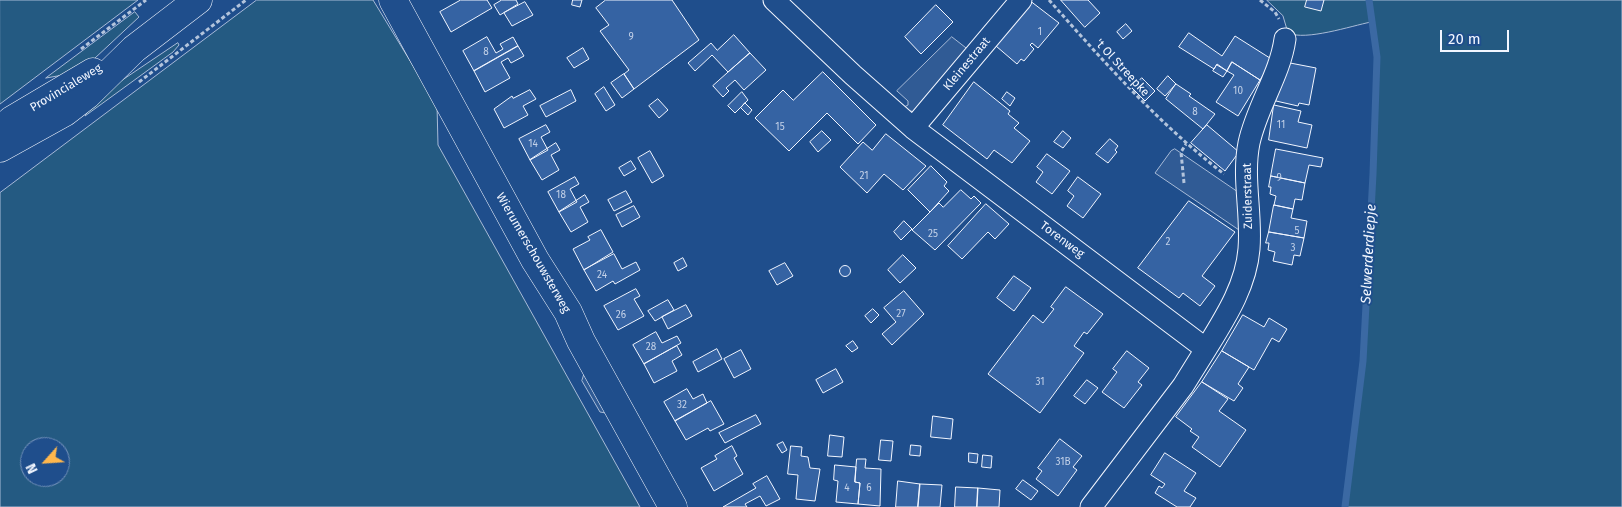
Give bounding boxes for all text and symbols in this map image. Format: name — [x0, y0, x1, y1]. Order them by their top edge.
scale bar — [1442, 20, 1511, 52]
house number: 1 — [1038, 26, 1042, 38]
text: 20 m — [1448, 30, 1481, 48]
house number: 9 — [628, 31, 634, 43]
street label: Kleinestraat — [940, 34, 994, 94]
street label: 't Ol Streepke — [1092, 36, 1152, 100]
house number: 8 — [483, 46, 489, 58]
street label: Provincialeweg — [27, 61, 105, 115]
house number: 10 — [1233, 85, 1243, 97]
house number: 8 — [1192, 106, 1198, 118]
house number: 11 — [1277, 119, 1285, 131]
house number: 15 — [775, 121, 785, 133]
house number: 14 — [528, 138, 538, 150]
street label: Zuiderstraat — [1240, 163, 1256, 229]
house number: 21 — [859, 170, 869, 182]
house number: 9 — [1276, 172, 1282, 184]
house number: 18 — [556, 189, 566, 201]
street label: Wierumerschouwsterweg — [493, 191, 573, 315]
water label: Selwerderdiepje — [1358, 204, 1380, 304]
street label: Torenweg — [1037, 219, 1087, 261]
house number: 5 — [1294, 225, 1300, 237]
house number: 25 — [928, 228, 938, 240]
house number: 2 — [1166, 236, 1170, 248]
house number: 3 — [1291, 242, 1295, 254]
house number: 24 — [597, 269, 607, 281]
house number: 27 — [896, 308, 906, 320]
house number: 26 — [616, 309, 626, 321]
house number: 28 — [646, 341, 656, 353]
house number: 31 — [1035, 376, 1045, 388]
house number: 32 — [677, 399, 687, 411]
north arrow — [20, 437, 70, 487]
house number: 31B — [1055, 456, 1071, 468]
text: N — [22, 460, 42, 476]
house number: 4 — [844, 482, 850, 494]
house number: 6 — [866, 482, 872, 494]

